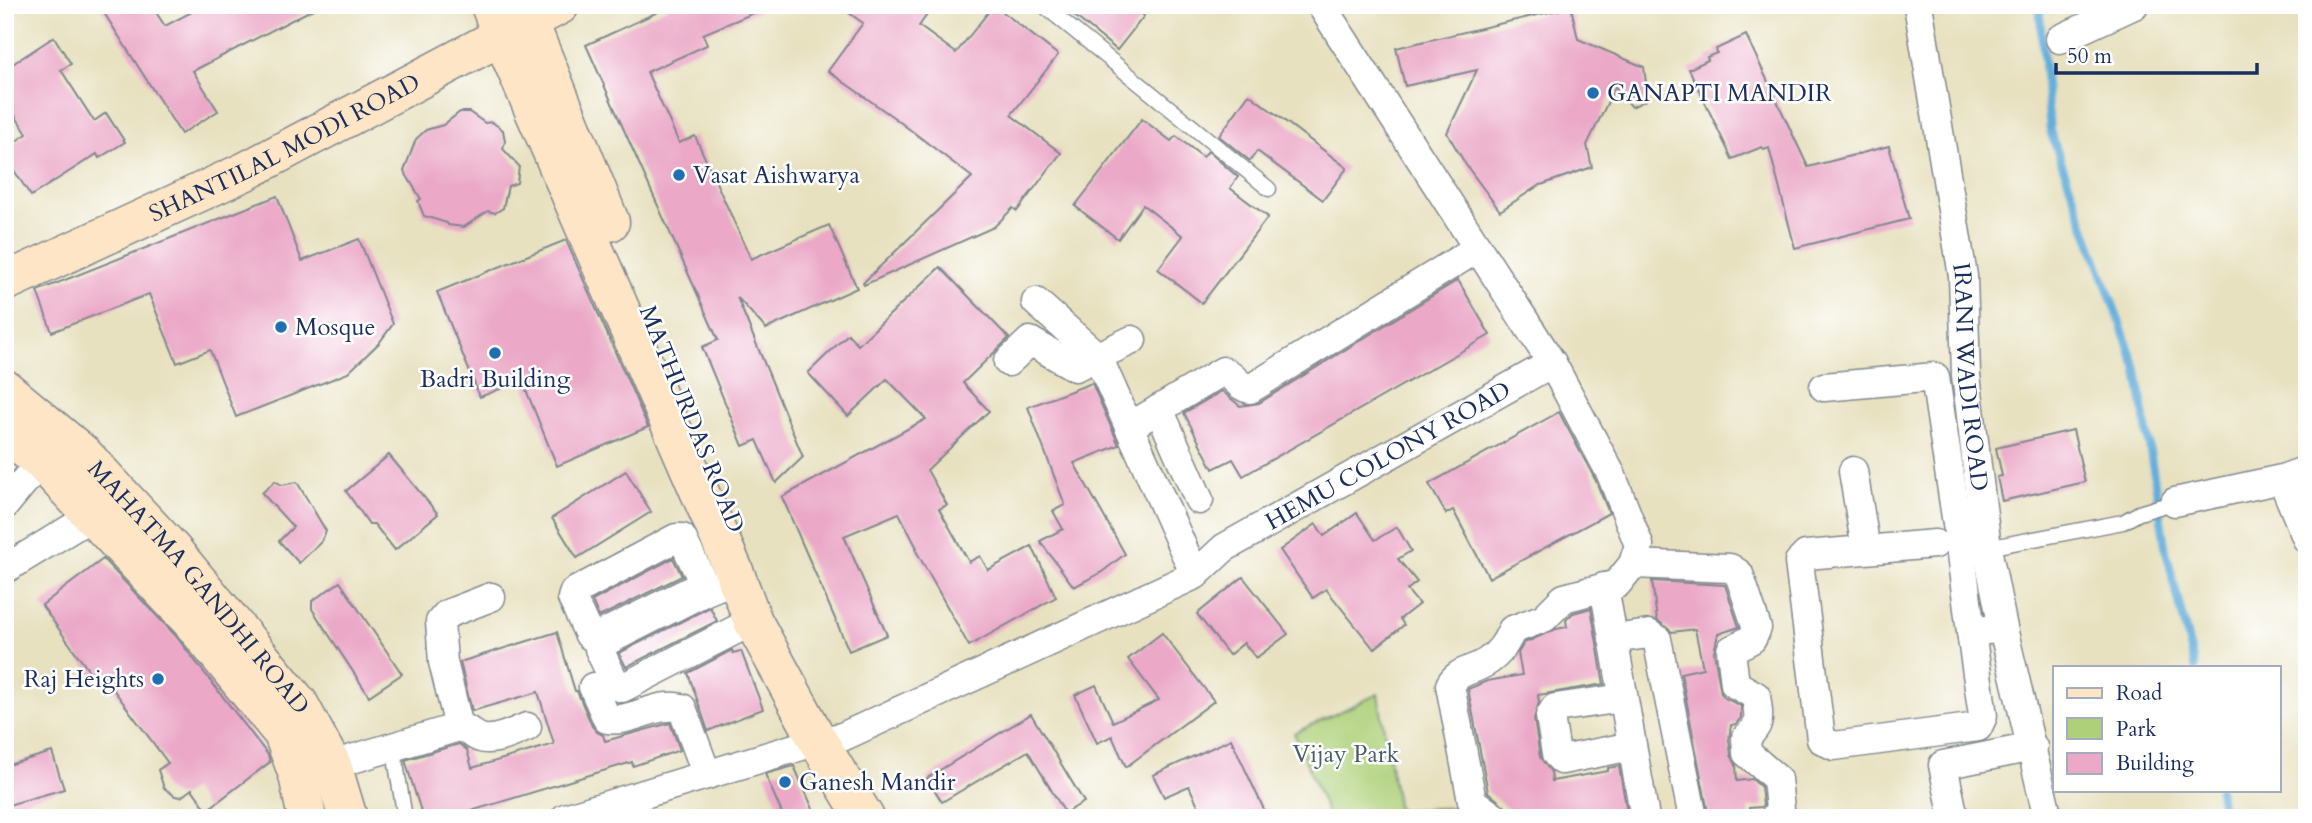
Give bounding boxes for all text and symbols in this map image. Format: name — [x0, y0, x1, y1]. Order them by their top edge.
scale bar — [2056, 32, 2258, 76]
text: 50 m — [2067, 42, 2112, 71]
street label: SHANTILAL MODI ROAD — [144, 66, 426, 230]
place label: GANAPTI MANDIR — [1607, 77, 1832, 110]
marker: GANAPTI MANDIR — [1585, 85, 1601, 101]
place label: Vasat Aishwarya — [693, 159, 861, 192]
marker: Vasat Aishwarya — [671, 167, 687, 183]
street label: IRANI WADI ROAD — [1944, 260, 1996, 493]
street label: MATHURDAS ROAD — [631, 301, 752, 538]
place label: Mosque — [295, 311, 376, 344]
marker: Mosque — [273, 319, 289, 335]
marker: Badri Building — [487, 345, 503, 361]
place label: Badri Building — [420, 363, 571, 396]
street label: HEMU COLONY ROAD — [1260, 374, 1517, 538]
street label: MAHATMA GANDHI ROAD — [80, 453, 317, 721]
place label: Raj Heights — [24, 663, 144, 696]
legend — [2053, 666, 2280, 792]
marker: Raj Heights — [150, 671, 166, 687]
text: Road — [2116, 679, 2162, 708]
text: Park — [2116, 715, 2157, 744]
park label: Vijay Park — [1293, 738, 1400, 771]
text: Building — [2116, 749, 2194, 778]
place label: Ganesh Mandir — [799, 766, 956, 799]
marker: Ganesh Mandir — [777, 774, 793, 790]

